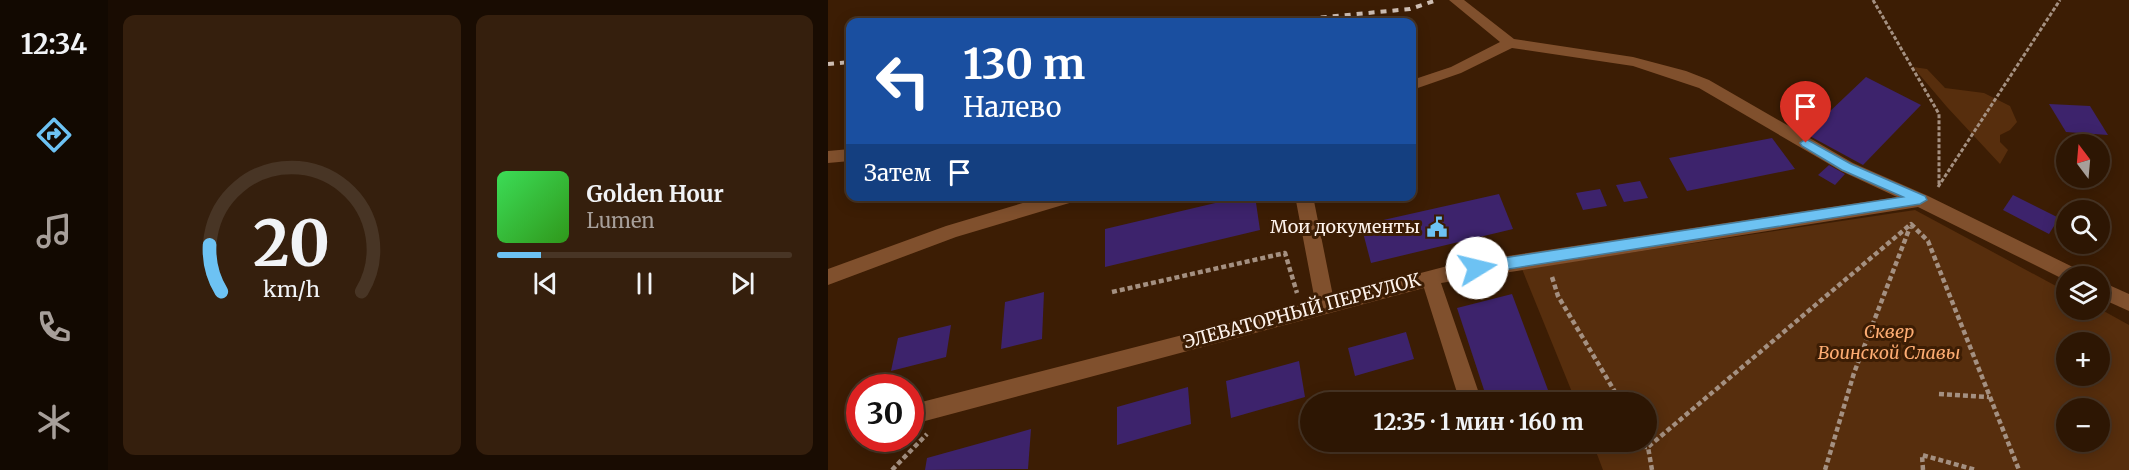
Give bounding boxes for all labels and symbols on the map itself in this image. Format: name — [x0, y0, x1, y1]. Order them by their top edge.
pin — [1780, 81, 1831, 143]
north arrow — [2056, 134, 2110, 188]
place label: Мои документы — [1270, 215, 1420, 238]
public building icon: Мои документы — [1425, 215, 1449, 239]
position arrow — [1445, 236, 1509, 300]
street label: ЭЛЕВАТОРНЫЙ ПЕРЕУЛОК — [1181, 268, 1423, 353]
park label: Сквер Воинской Славы — [1818, 320, 1960, 364]
speed limit sign: 30 — [846, 374, 924, 452]

